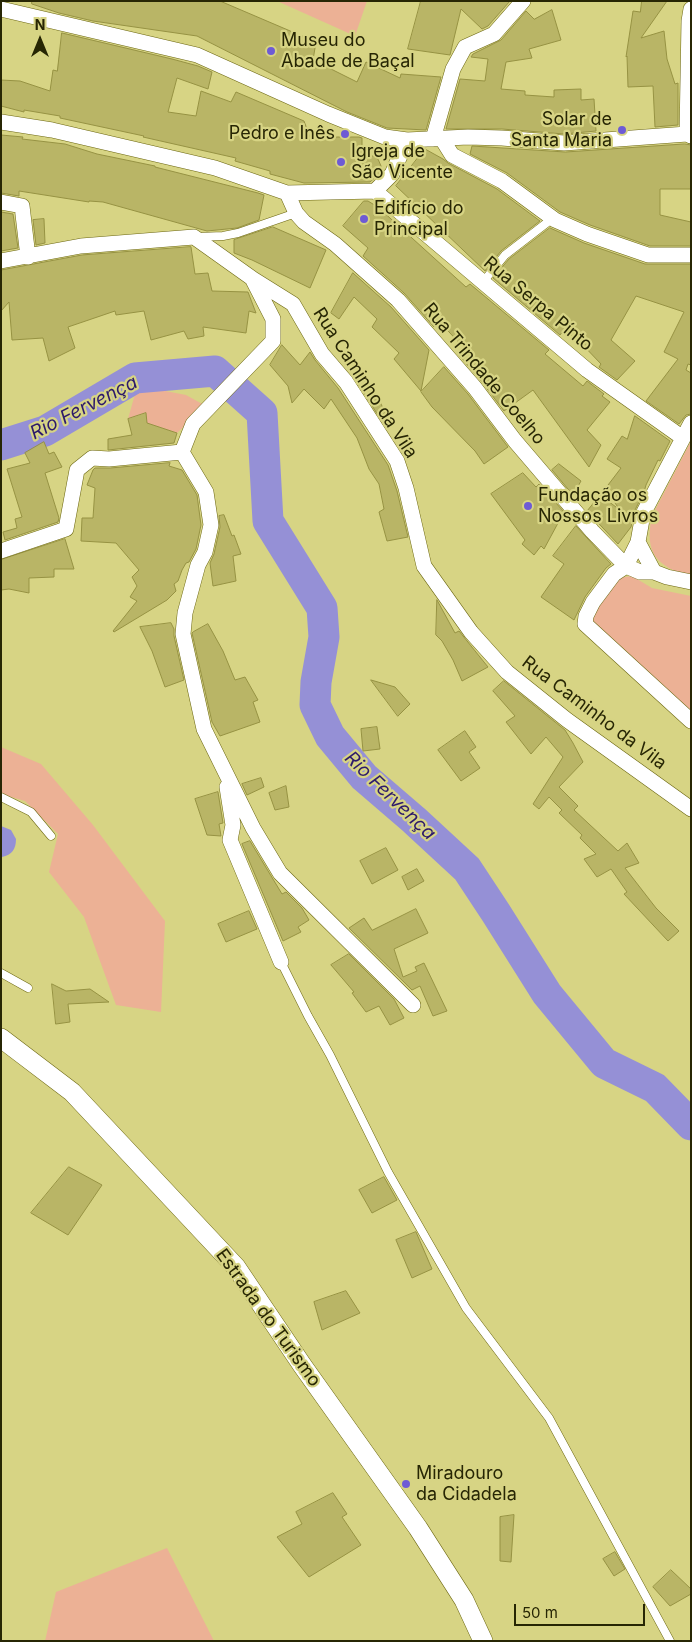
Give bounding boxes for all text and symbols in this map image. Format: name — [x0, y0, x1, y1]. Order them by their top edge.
north arrow — [15, 15, 65, 65]
text: N — [35, 16, 45, 33]
place label: Museu do Abade de Baçal — [281, 30, 415, 72]
marker: Museu do Abade de Baçal — [265, 45, 277, 57]
place label: Solar de Santa Maria — [511, 109, 612, 152]
place label: Pedro e Inês — [229, 123, 335, 145]
marker: Solar de Santa Maria — [616, 124, 628, 136]
marker: Pedro e Inês — [339, 128, 351, 140]
place label: Igreja de São Vicente — [351, 141, 453, 183]
marker: Igreja de São Vicente — [335, 156, 347, 168]
place label: Edifício do Principal — [374, 198, 464, 240]
marker: Edifício do Principal — [358, 213, 370, 225]
street label: Rua Serpa Pínto — [479, 252, 597, 356]
street label: Rua Trindade Coelho — [419, 299, 549, 449]
street label: Rua Caminho da Vila — [308, 304, 422, 462]
water label: Rio Fervença — [26, 371, 142, 445]
place label: Fundação os Nossos Livros — [538, 485, 658, 528]
marker: Fundação os Nossos Livros — [522, 500, 534, 512]
street label: Rua Caminho da Vila — [517, 652, 671, 774]
water label: Rio Fervença — [340, 747, 440, 845]
street label: Estrada do Turismo — [211, 1245, 325, 1391]
place label: Miradouro da Cidadela — [416, 1463, 517, 1506]
marker: Miradouro da Cidadela — [400, 1478, 412, 1490]
scale bar — [517, 1594, 648, 1626]
text: 50 m — [522, 1603, 558, 1622]

